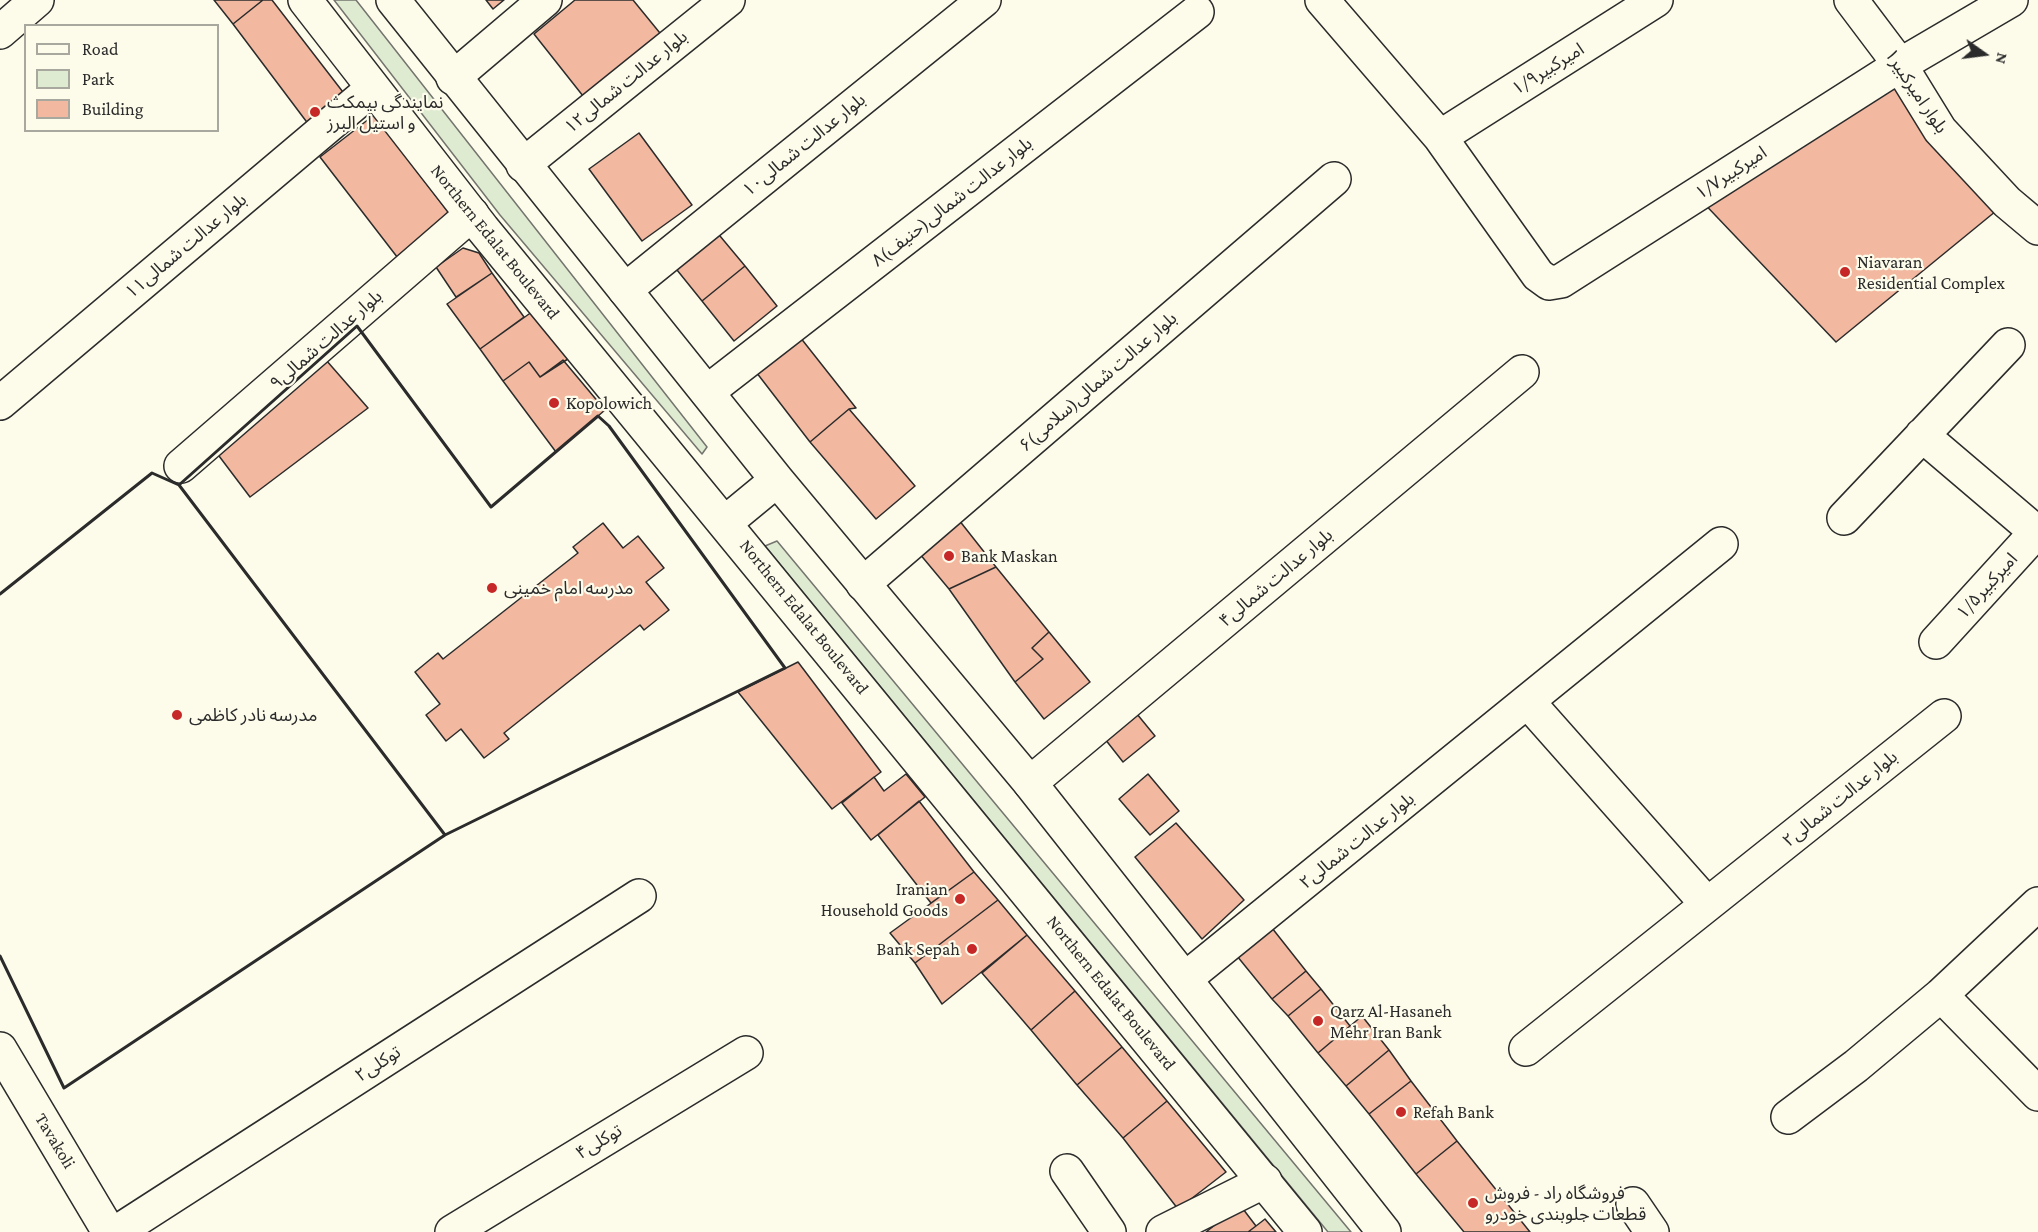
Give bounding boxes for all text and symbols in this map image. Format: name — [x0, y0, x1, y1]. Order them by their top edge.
legend — [24, 24, 219, 132]
north arrow — [1954, 24, 2014, 84]
street label: بلوار عدالت شمالی۱۲ — [560, 26, 692, 138]
street label: امیرکبیر۱/۹ — [1508, 38, 1588, 100]
text: Road — [82, 39, 119, 59]
street label: بلوار امیرکبیر۱ — [1880, 45, 1952, 137]
text: N — [1992, 51, 2012, 66]
text: Park — [82, 69, 114, 89]
street label: بلوار عدالت شمالی۱۰ — [738, 89, 870, 201]
place label: نمایندگی بیمکث و استیل البرز — [327, 91, 443, 134]
text: Building — [82, 99, 143, 119]
marker: نمایندگی بیمکث و استیل البرز — [308, 105, 322, 119]
street label: ۸بلوار عدالت شمالی(حنیف) — [868, 133, 1036, 271]
street label: امیرکبیر۱/۷ — [1691, 142, 1771, 204]
street label: Northern Edalat Boulevard — [426, 160, 564, 324]
street label: بلوار عدالت شمالی۱۱ — [121, 189, 251, 303]
place label: Niavaran Residential Complex — [1857, 251, 2005, 294]
marker: Niavaran Residential Complex — [1838, 265, 1852, 279]
street label: بلوار عدالت شمالی۹ — [265, 285, 387, 395]
street label: ۶بلوار عدالت شمالی(سلامی) — [1015, 308, 1181, 456]
place label: Kopolowich — [566, 392, 652, 414]
marker: Kopolowich — [547, 396, 561, 410]
street label: بلوار عدالت شمالی۴ — [1215, 524, 1337, 632]
street label: Northern Edalat Boulevard — [735, 535, 873, 699]
place label: Bank Maskan — [961, 545, 1058, 567]
marker: Bank Maskan — [942, 549, 956, 563]
street label: امیرکبیر۱/۵ — [1952, 549, 2022, 623]
place label: مدرسه امام خمینی — [504, 577, 634, 599]
marker: مدرسه امام خمینی — [485, 581, 499, 595]
place label: مدرسه نادر کاظمی — [189, 704, 317, 726]
marker: مدرسه نادر کاظمی — [170, 708, 184, 722]
street label: بلوار عدالت شمالی۲ — [1778, 746, 1902, 852]
street label: بلوار عدالت شمالی۲ — [1295, 788, 1419, 894]
place label: Iranian Household Goods — [821, 878, 948, 920]
marker: Iranian Household Goods — [953, 892, 967, 906]
street label: Northern Edalat Boulevard — [1042, 911, 1180, 1075]
place label: Bank Sepah — [876, 938, 960, 960]
marker: Bank Sepah — [965, 942, 979, 956]
place label: Qarz Al-Hasaneh Mehr Iran Bank — [1330, 1000, 1452, 1042]
marker: Qarz Al-Hasaneh Mehr Iran Bank — [1311, 1014, 1325, 1028]
street label: توکلی۲ — [351, 1041, 405, 1087]
place label: Refah Bank — [1413, 1101, 1494, 1123]
marker: Refah Bank — [1394, 1105, 1408, 1119]
street label: Tavakoli — [30, 1109, 80, 1173]
street label: توکلی۴ — [572, 1120, 626, 1164]
place label: فروشگاه راد - فروش قطعات جلوبندی خودرو — [1485, 1182, 1646, 1224]
marker: فروشگاه راد - فروش قطعات جلوبندی خودرو — [1466, 1196, 1480, 1210]

